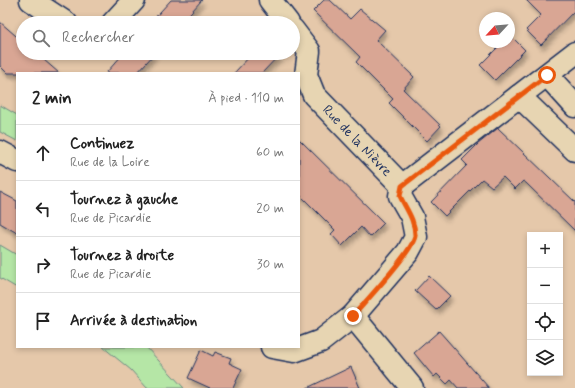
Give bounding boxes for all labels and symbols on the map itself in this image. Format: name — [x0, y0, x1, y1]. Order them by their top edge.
north arrow — [479, 12, 515, 48]
route start — [538, 66, 556, 84]
street label: Rue de la Nièvre — [318, 101, 396, 181]
route end — [344, 307, 362, 325]

